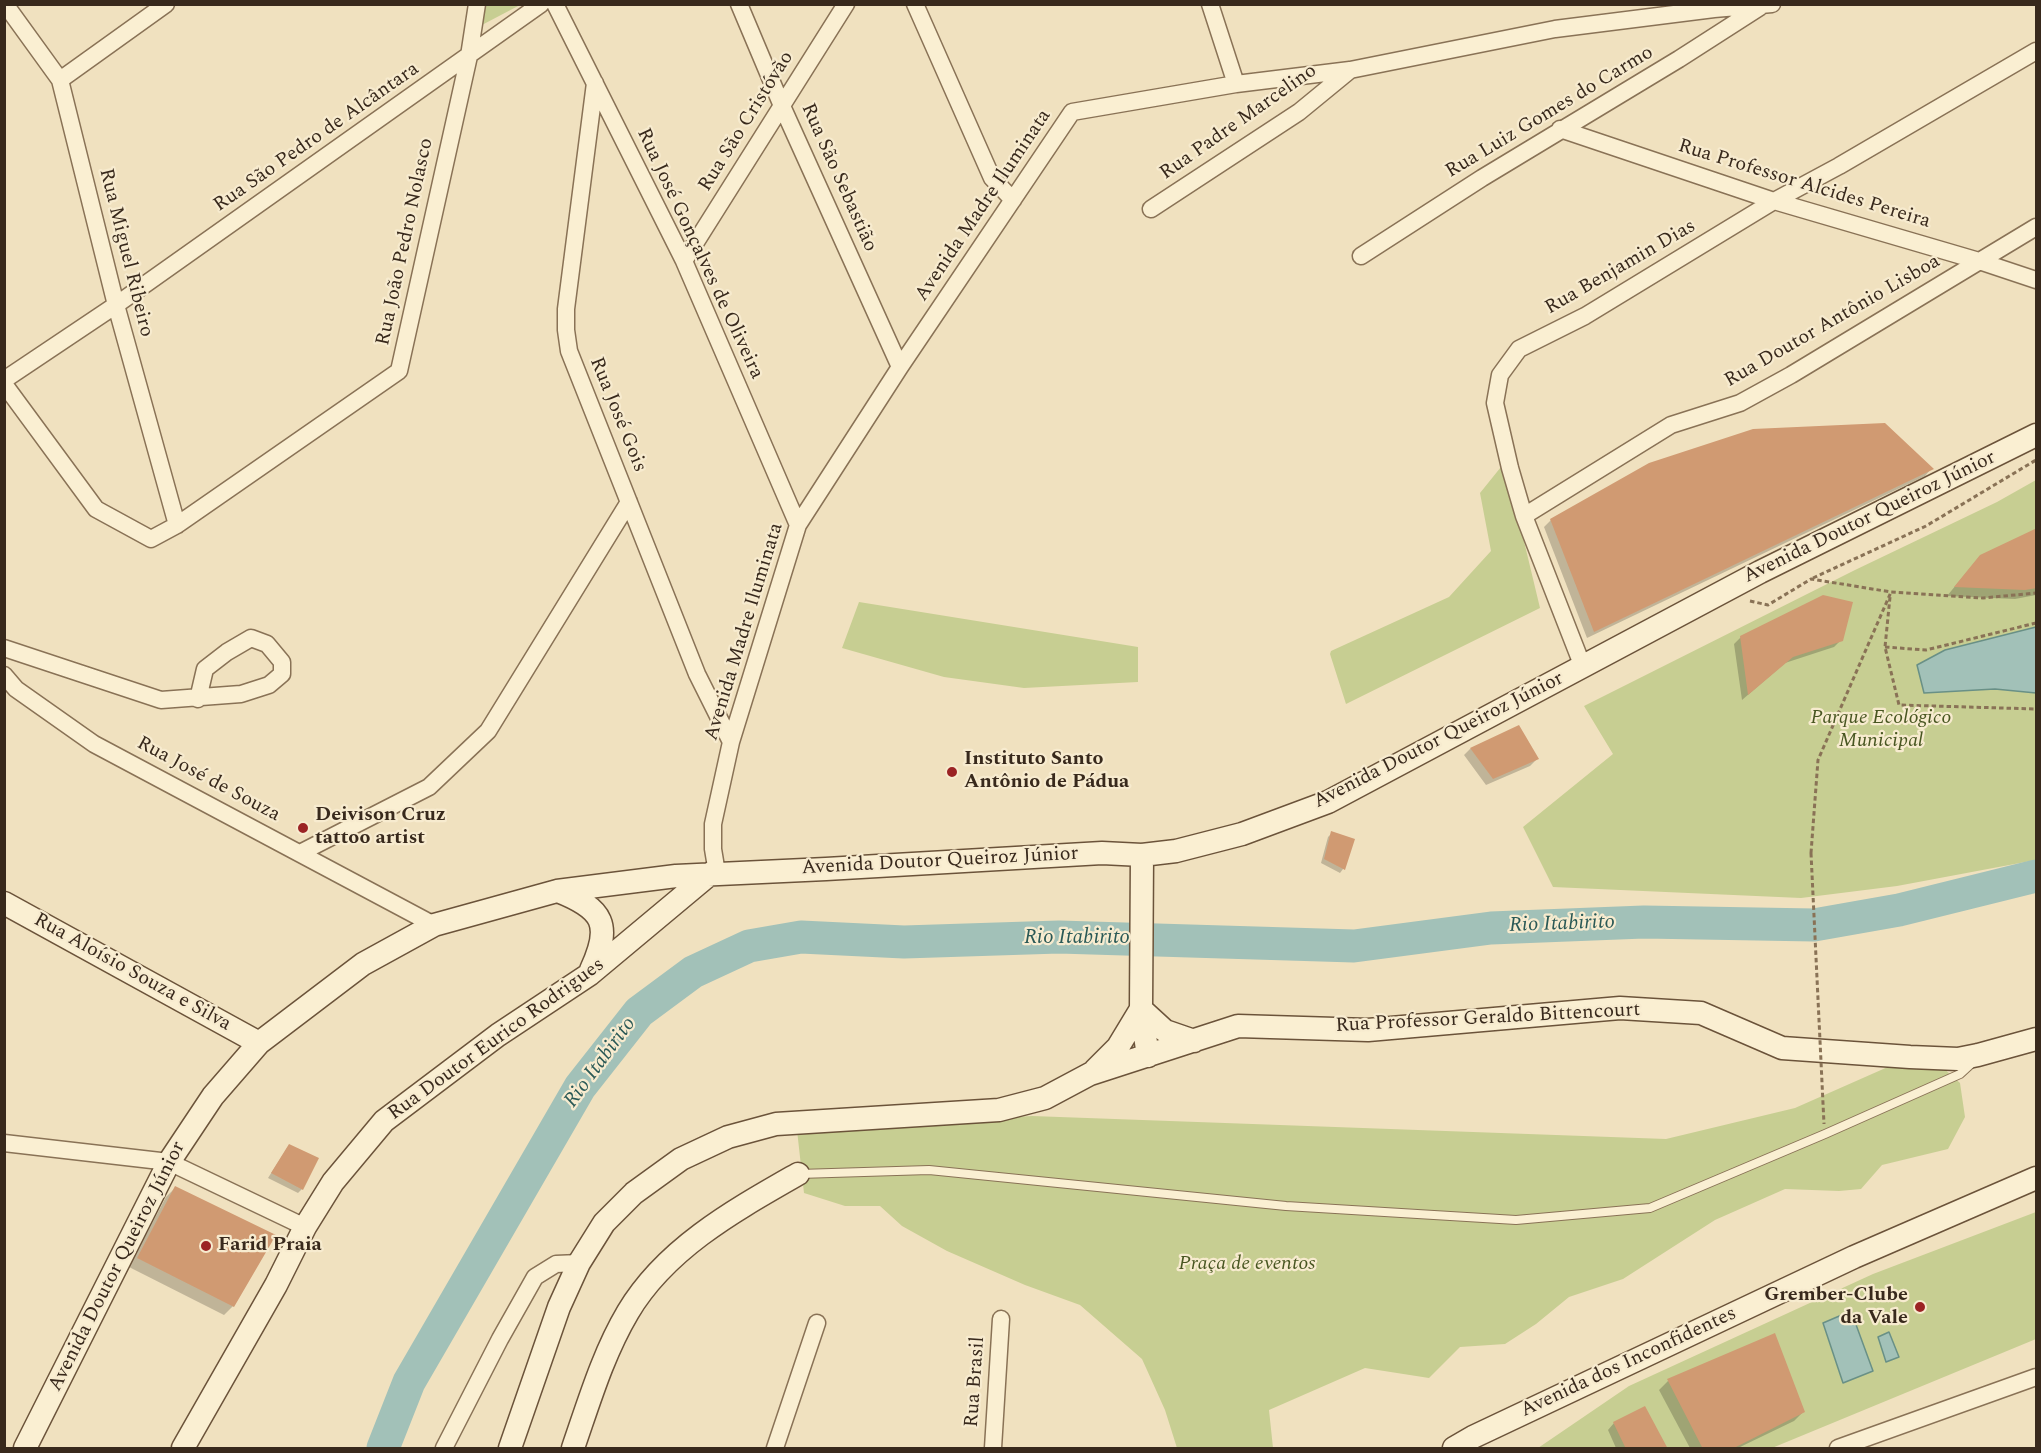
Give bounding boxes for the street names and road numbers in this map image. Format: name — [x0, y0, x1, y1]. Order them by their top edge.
street label: Rua Luiz Gomes do Carmo — [1442, 41, 1658, 185]
street label: Rua São Cristóvão — [694, 47, 800, 197]
street label: Rua São Pedro de Alcântara — [210, 58, 424, 218]
street label: Rua Padre Marcelino — [1156, 60, 1322, 186]
street label: Rua São Sebastião — [795, 100, 881, 256]
street label: Avenida Madre Iluminata — [911, 105, 1057, 307]
street label: Rua José Gonçalves de Oliveira — [630, 125, 768, 383]
street label: Rua Professor Alcides Pereira — [1675, 135, 1933, 235]
street label: Rua João Pedro Nolasco — [372, 136, 440, 348]
street label: Rua Miguel Ribeiro — [92, 166, 158, 340]
street label: Rua Benjamin Dias — [1541, 215, 1701, 321]
street label: Rua Doutor Antônio Lisboa — [1721, 250, 1945, 394]
street label: Rua José Gois — [583, 354, 651, 476]
street label: Avenida Doutor Queiroz Júnior — [1740, 446, 2000, 590]
street label: Avenida Madre Iluminata — [700, 520, 790, 744]
street label: Avenida Doutor Queiroz Júnior — [1310, 667, 1568, 815]
street label: Rua José de Souza — [132, 732, 284, 828]
street label: Avenida Doutor Queiroz Júnior — [801, 843, 1079, 881]
street label: Rua Aloísio Souza e Silva — [29, 909, 235, 1037]
street label: Rua Doutor Eurico Rodrigues — [384, 953, 610, 1127]
street label: Rua Professor Geraldo Bittencourt — [1335, 999, 1641, 1039]
street label: Avenida Doutor Queiroz Júnior — [44, 1138, 192, 1396]
street label: Avenida dos Inconfidentes — [1517, 1302, 1741, 1424]
street label: Rua Brasil — [961, 1336, 991, 1428]

